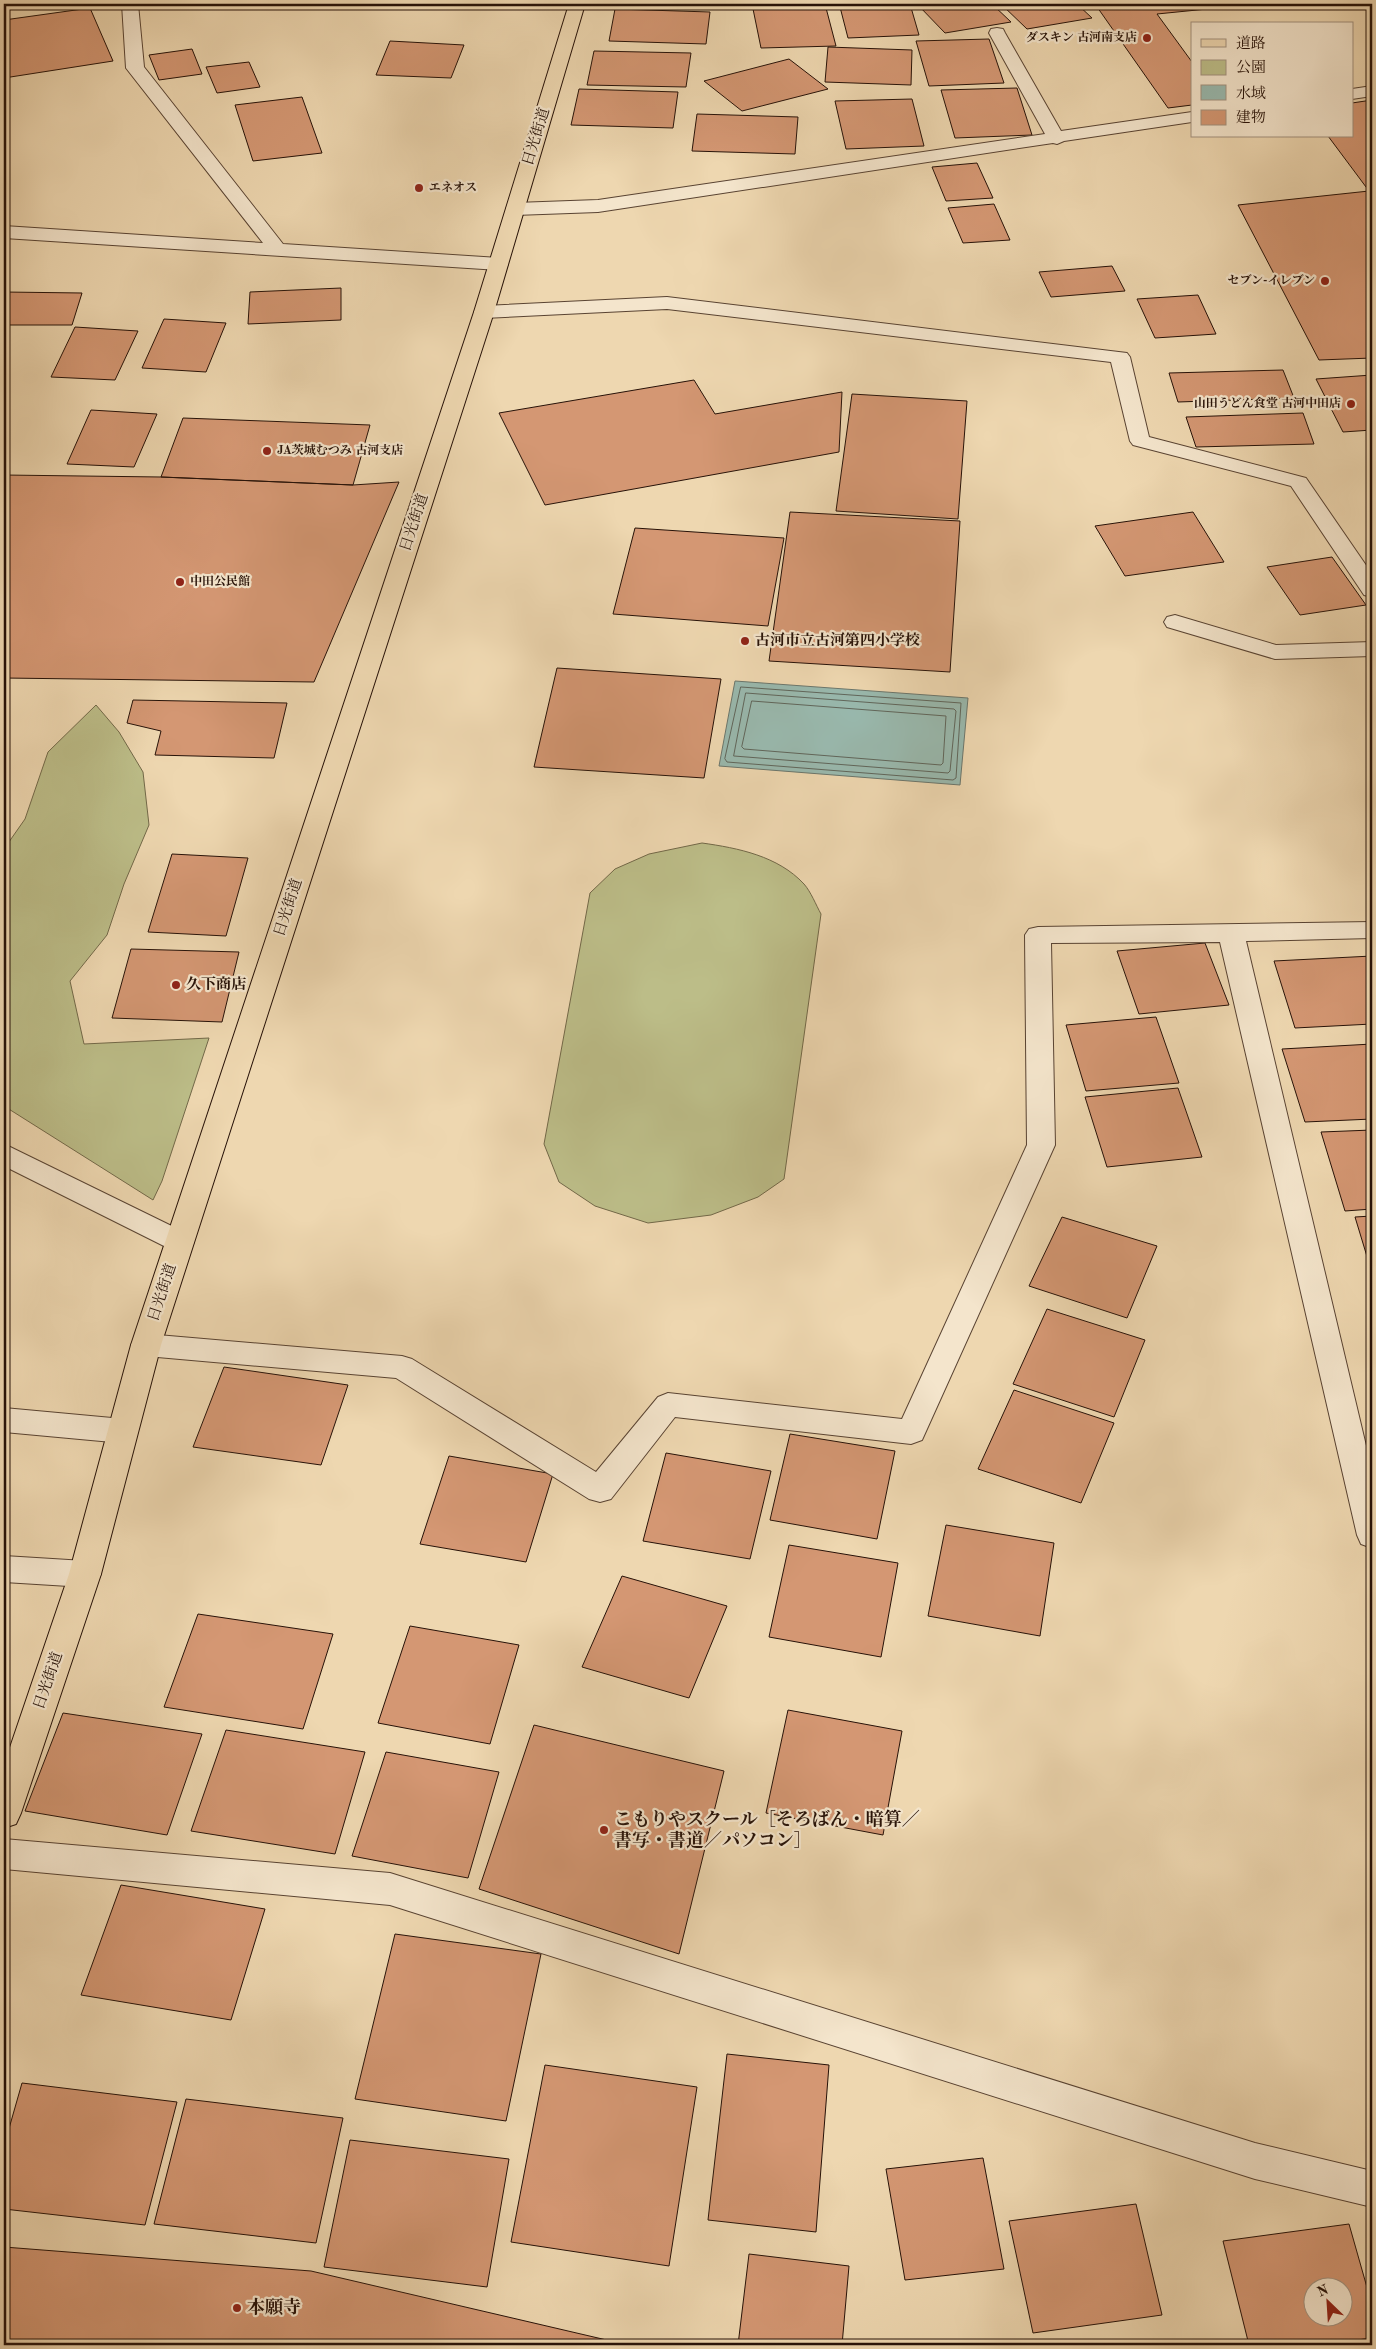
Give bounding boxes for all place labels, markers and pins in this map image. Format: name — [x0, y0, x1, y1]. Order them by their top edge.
place label: ダスキン 古河南支店 — [1026, 30, 1137, 44]
marker: ダスキン 古河南支店 — [1141, 32, 1153, 44]
place label: エネオス — [429, 181, 477, 194]
marker: エネオス — [413, 182, 425, 194]
place label: セブン-イレブン — [1228, 273, 1315, 287]
marker: セブン-イレブン — [1319, 275, 1331, 287]
place label: 山田うどん食堂 古河中田店 — [1194, 396, 1341, 410]
marker: 山田うどん食堂 古河中田店 — [1345, 398, 1357, 410]
place label: JA茨城むつみ 古河支店 — [277, 443, 403, 457]
marker: JA茨城むつみ 古河支店 — [261, 445, 273, 457]
place label: 中田公民館 — [190, 574, 250, 588]
marker: 中田公民館 — [174, 576, 186, 588]
place label: 古河市立古河第四小学校 — [755, 631, 920, 649]
marker: 古河市立古河第四小学校 — [739, 635, 751, 647]
place label: 久下商店 — [186, 976, 246, 993]
marker: 久下商店 — [170, 979, 182, 991]
place label: こもりやスクール［そろばん・暗算／ 書写・書道／パソコン］ — [614, 1809, 920, 1850]
marker: こもりやスクール［そろばん・暗算／ 書写・書道／パソコン］ — [598, 1824, 610, 1836]
place label: 本願寺 — [247, 2297, 301, 2317]
marker: 本願寺 — [231, 2302, 243, 2314]

